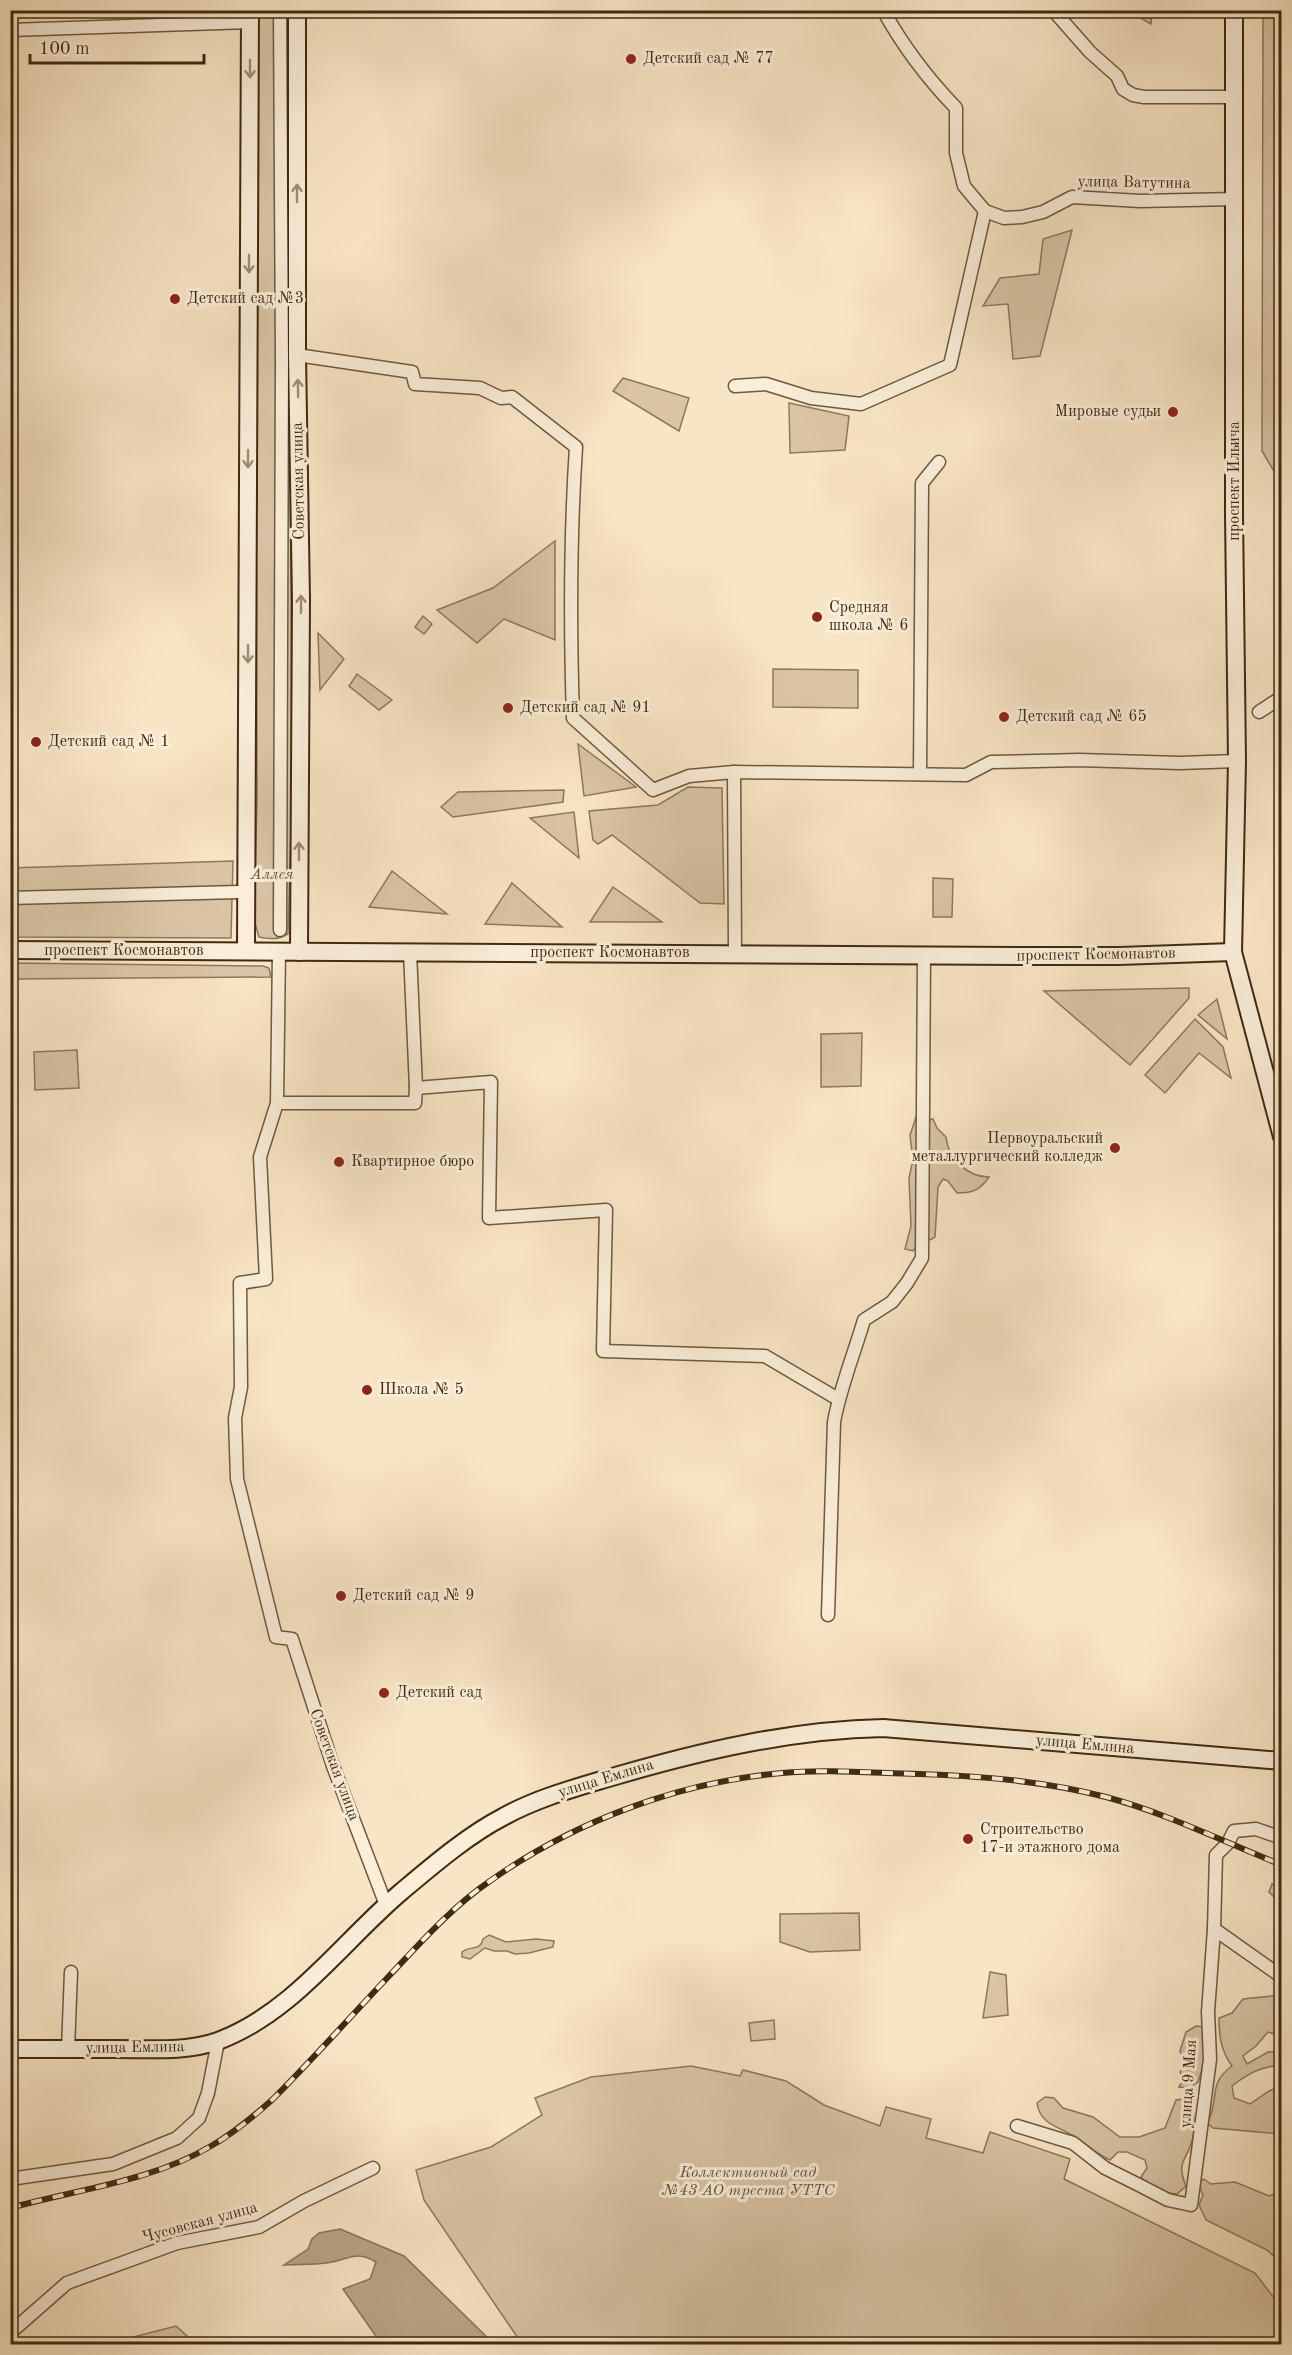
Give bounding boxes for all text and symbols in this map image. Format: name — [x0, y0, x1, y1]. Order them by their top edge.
scale bar — [30, 27, 204, 65]
text: 100 m — [39, 40, 90, 58]
place label: Детский сад № 77 — [643, 51, 774, 67]
marker: Детский сад № 77 — [624, 52, 638, 66]
one-way arrow — [244, 58, 256, 78]
street label: улица Ватутина — [1077, 174, 1191, 192]
one-way arrow — [291, 183, 303, 203]
one-way arrow — [244, 253, 255, 273]
place label: Детский сад №3 — [187, 291, 304, 307]
marker: Детский сад №3 — [168, 292, 182, 306]
one-way arrow — [292, 378, 304, 398]
place label: Мировые судьи — [1055, 404, 1161, 420]
marker: Мировые судьи — [1166, 405, 1180, 419]
street label: проспект Ильича — [1227, 421, 1243, 541]
street label: Советская улица — [290, 422, 308, 540]
one-way arrow — [242, 448, 254, 468]
one-way arrow — [295, 594, 307, 614]
place label: Средняя школа № 6 — [829, 600, 908, 634]
marker: Средняя школа № 6 — [810, 610, 824, 624]
one-way arrow — [242, 643, 254, 663]
place label: Детский сад № 91 — [520, 700, 651, 716]
marker: Детский сад № 91 — [501, 701, 515, 715]
place label: Детский сад № 65 — [1016, 709, 1147, 725]
marker: Детский сад № 65 — [997, 710, 1011, 724]
place label: Детский сад № 1 — [48, 734, 170, 750]
marker: Детский сад № 1 — [29, 735, 43, 749]
one-way arrow — [293, 842, 305, 862]
park label: Аллея — [249, 867, 294, 883]
street label: проспект Космонавтов — [44, 943, 204, 959]
street label: проспект Космонавтов — [530, 945, 690, 961]
street label: проспект Космонавтов — [1016, 946, 1176, 964]
place label: Первоуральский металлургический колледж — [912, 1131, 1103, 1165]
marker: Первоуральский металлургический колледж — [1108, 1141, 1122, 1155]
place label: Квартирное бюро — [351, 1154, 474, 1170]
marker: Квартирное бюро — [332, 1155, 346, 1169]
place label: Школа № 5 — [379, 1382, 464, 1398]
marker: Школа № 5 — [360, 1383, 374, 1397]
place label: Детский сад № 9 — [353, 1588, 475, 1604]
marker: Детский сад № 9 — [334, 1589, 348, 1603]
place label: Детский сад — [396, 1685, 482, 1701]
marker: Детский сад — [377, 1686, 391, 1700]
street label: Советская улица — [306, 1707, 362, 1823]
street label: улица Емлина — [1035, 1733, 1135, 1757]
street label: улица Емлина — [556, 1757, 656, 1801]
place label: Строительство 17-и этажного дома — [980, 1822, 1120, 1856]
marker: Строительство 17-и этажного дома — [961, 1832, 975, 1846]
street label: улица Емлина — [85, 2039, 185, 2057]
street label: улица 9 Мая — [1178, 2039, 1200, 2129]
park label: Коллективный сад №43 АО треста УТТС — [662, 2165, 836, 2199]
street label: Чусовская улица — [141, 2200, 259, 2246]

